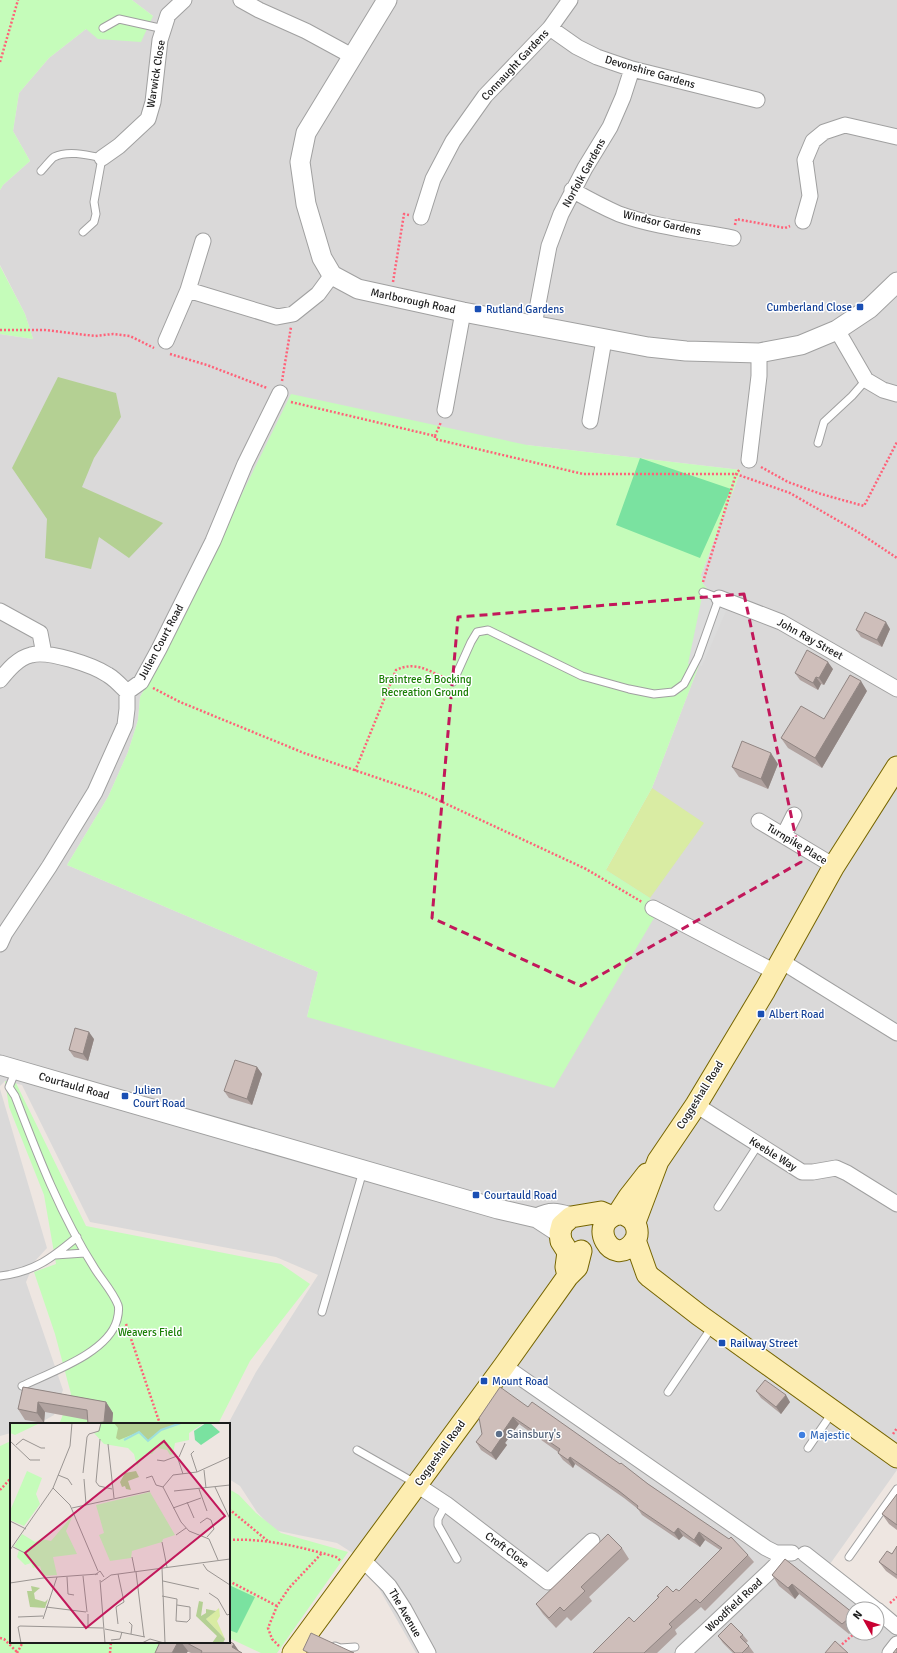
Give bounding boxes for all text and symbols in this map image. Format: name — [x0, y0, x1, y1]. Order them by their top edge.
street label: Connaught Gardens — [479, 27, 551, 103]
street label: Warwick Close — [144, 39, 168, 109]
street label: Devonshire Gardens — [603, 53, 697, 91]
street label: Norfolk Gardens — [560, 136, 608, 210]
street label: Windsor Gardens — [622, 208, 703, 238]
street label: Marlborough Road — [369, 286, 457, 316]
place label: Cumberland Close — [766, 301, 852, 314]
marker: Cumberland Close — [855, 302, 865, 312]
place label: Rutland Gardens — [486, 303, 564, 316]
marker: Rutland Gardens — [473, 304, 483, 314]
street label: Julien Court Road — [136, 602, 186, 682]
street label: John Ray Street — [775, 616, 845, 663]
park label: Braintree & Bocking Recreation Ground — [378, 673, 472, 699]
street label: Turnpike Place — [764, 821, 830, 867]
place label: Albert Road — [769, 1008, 824, 1021]
marker: Albert Road — [756, 1009, 766, 1019]
street label: Coggeshall Road — [674, 1058, 726, 1132]
street label: Courtauld Road — [37, 1070, 111, 1102]
place label: Julien Court Road — [133, 1084, 186, 1110]
marker: Julien Court Road — [120, 1091, 130, 1101]
street label: Keeble Way — [747, 1134, 800, 1174]
place label: Courtauld Road — [484, 1189, 557, 1202]
marker: Courtauld Road — [471, 1190, 481, 1200]
park label: Weavers Field — [118, 1326, 183, 1339]
place label: Railway Street — [730, 1337, 798, 1350]
marker: Railway Street — [717, 1338, 727, 1348]
place label: Mount Road — [492, 1375, 549, 1388]
marker: Mount Road — [479, 1376, 489, 1386]
street label: Coggeshall Road — [412, 1417, 468, 1488]
inset map — [10, 1423, 230, 1643]
place label: Sainsbury's — [507, 1428, 561, 1441]
marker: Sainsbury's — [494, 1429, 504, 1439]
place label: Majestic — [810, 1429, 850, 1442]
marker: Majestic — [797, 1430, 807, 1440]
street label: Croft Close — [483, 1529, 531, 1571]
street label: Woodfield Road — [703, 1575, 765, 1635]
street label: The Avenue — [386, 1586, 424, 1640]
north arrow — [845, 1601, 885, 1641]
text: N — [850, 1608, 865, 1622]

